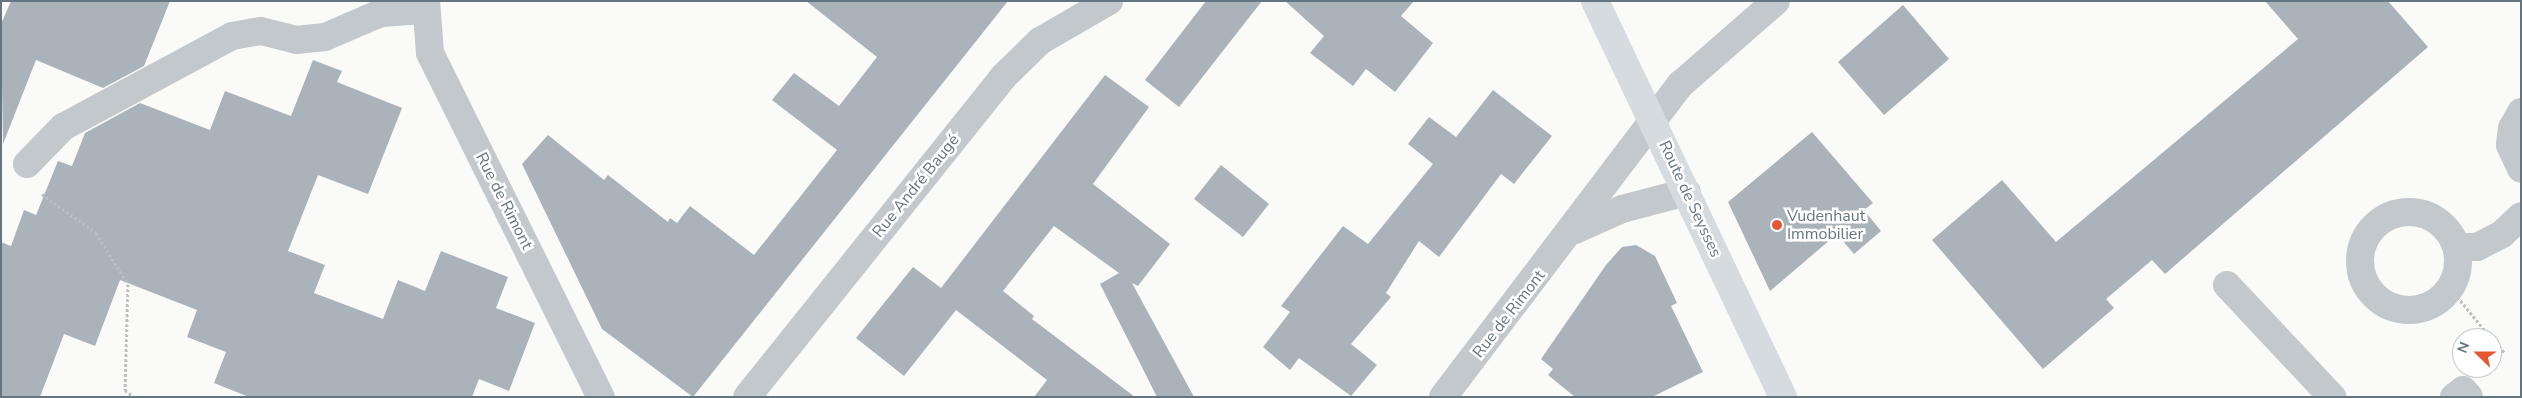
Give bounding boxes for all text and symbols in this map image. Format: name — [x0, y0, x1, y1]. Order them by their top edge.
street label: Rue André Baugé — [869, 131, 963, 241]
street label: Route de Seysses — [1655, 138, 1725, 260]
street label: Rue de Rimont — [471, 149, 537, 253]
place label: Vudenhaut Immobilier — [1787, 206, 1865, 244]
marker: Vudenhaut Immobilier — [1771, 219, 1783, 231]
street label: Rue de Rimont — [1469, 266, 1549, 362]
north arrow — [2452, 328, 2502, 378]
text: N — [2453, 339, 2474, 356]

